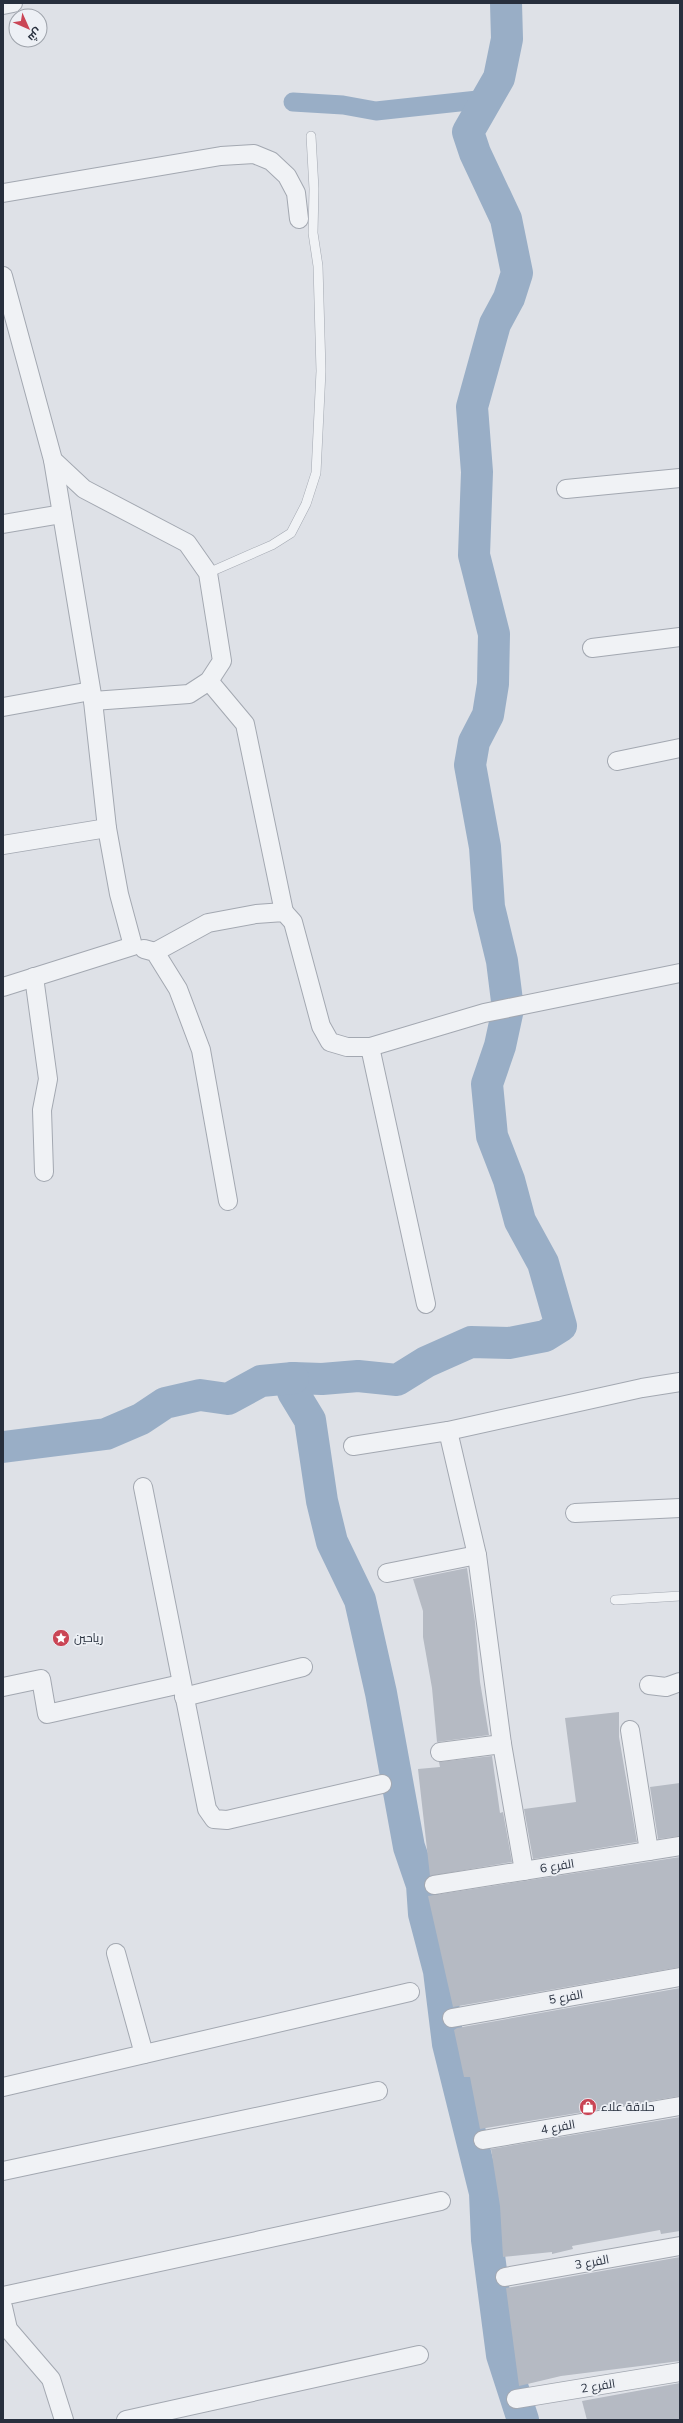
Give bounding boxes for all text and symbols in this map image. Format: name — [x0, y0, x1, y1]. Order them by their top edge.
north arrow — [8, 8, 48, 48]
text: ش — [24, 24, 45, 45]
place icon: رياحين — [51, 1628, 71, 1648]
place label: رياحين — [74, 1630, 103, 1646]
street label: الفرع 6 — [539, 1855, 575, 1877]
street label: الفرع 5 — [548, 1986, 584, 2008]
shop icon: حلاقة علاء — [578, 2097, 598, 2117]
place label: حلاقة علاء — [601, 2099, 655, 2115]
street label: الفرع 4 — [540, 2116, 576, 2138]
street label: الفرع 3 — [574, 2251, 610, 2273]
street label: الفرع 2 — [580, 2375, 616, 2397]

